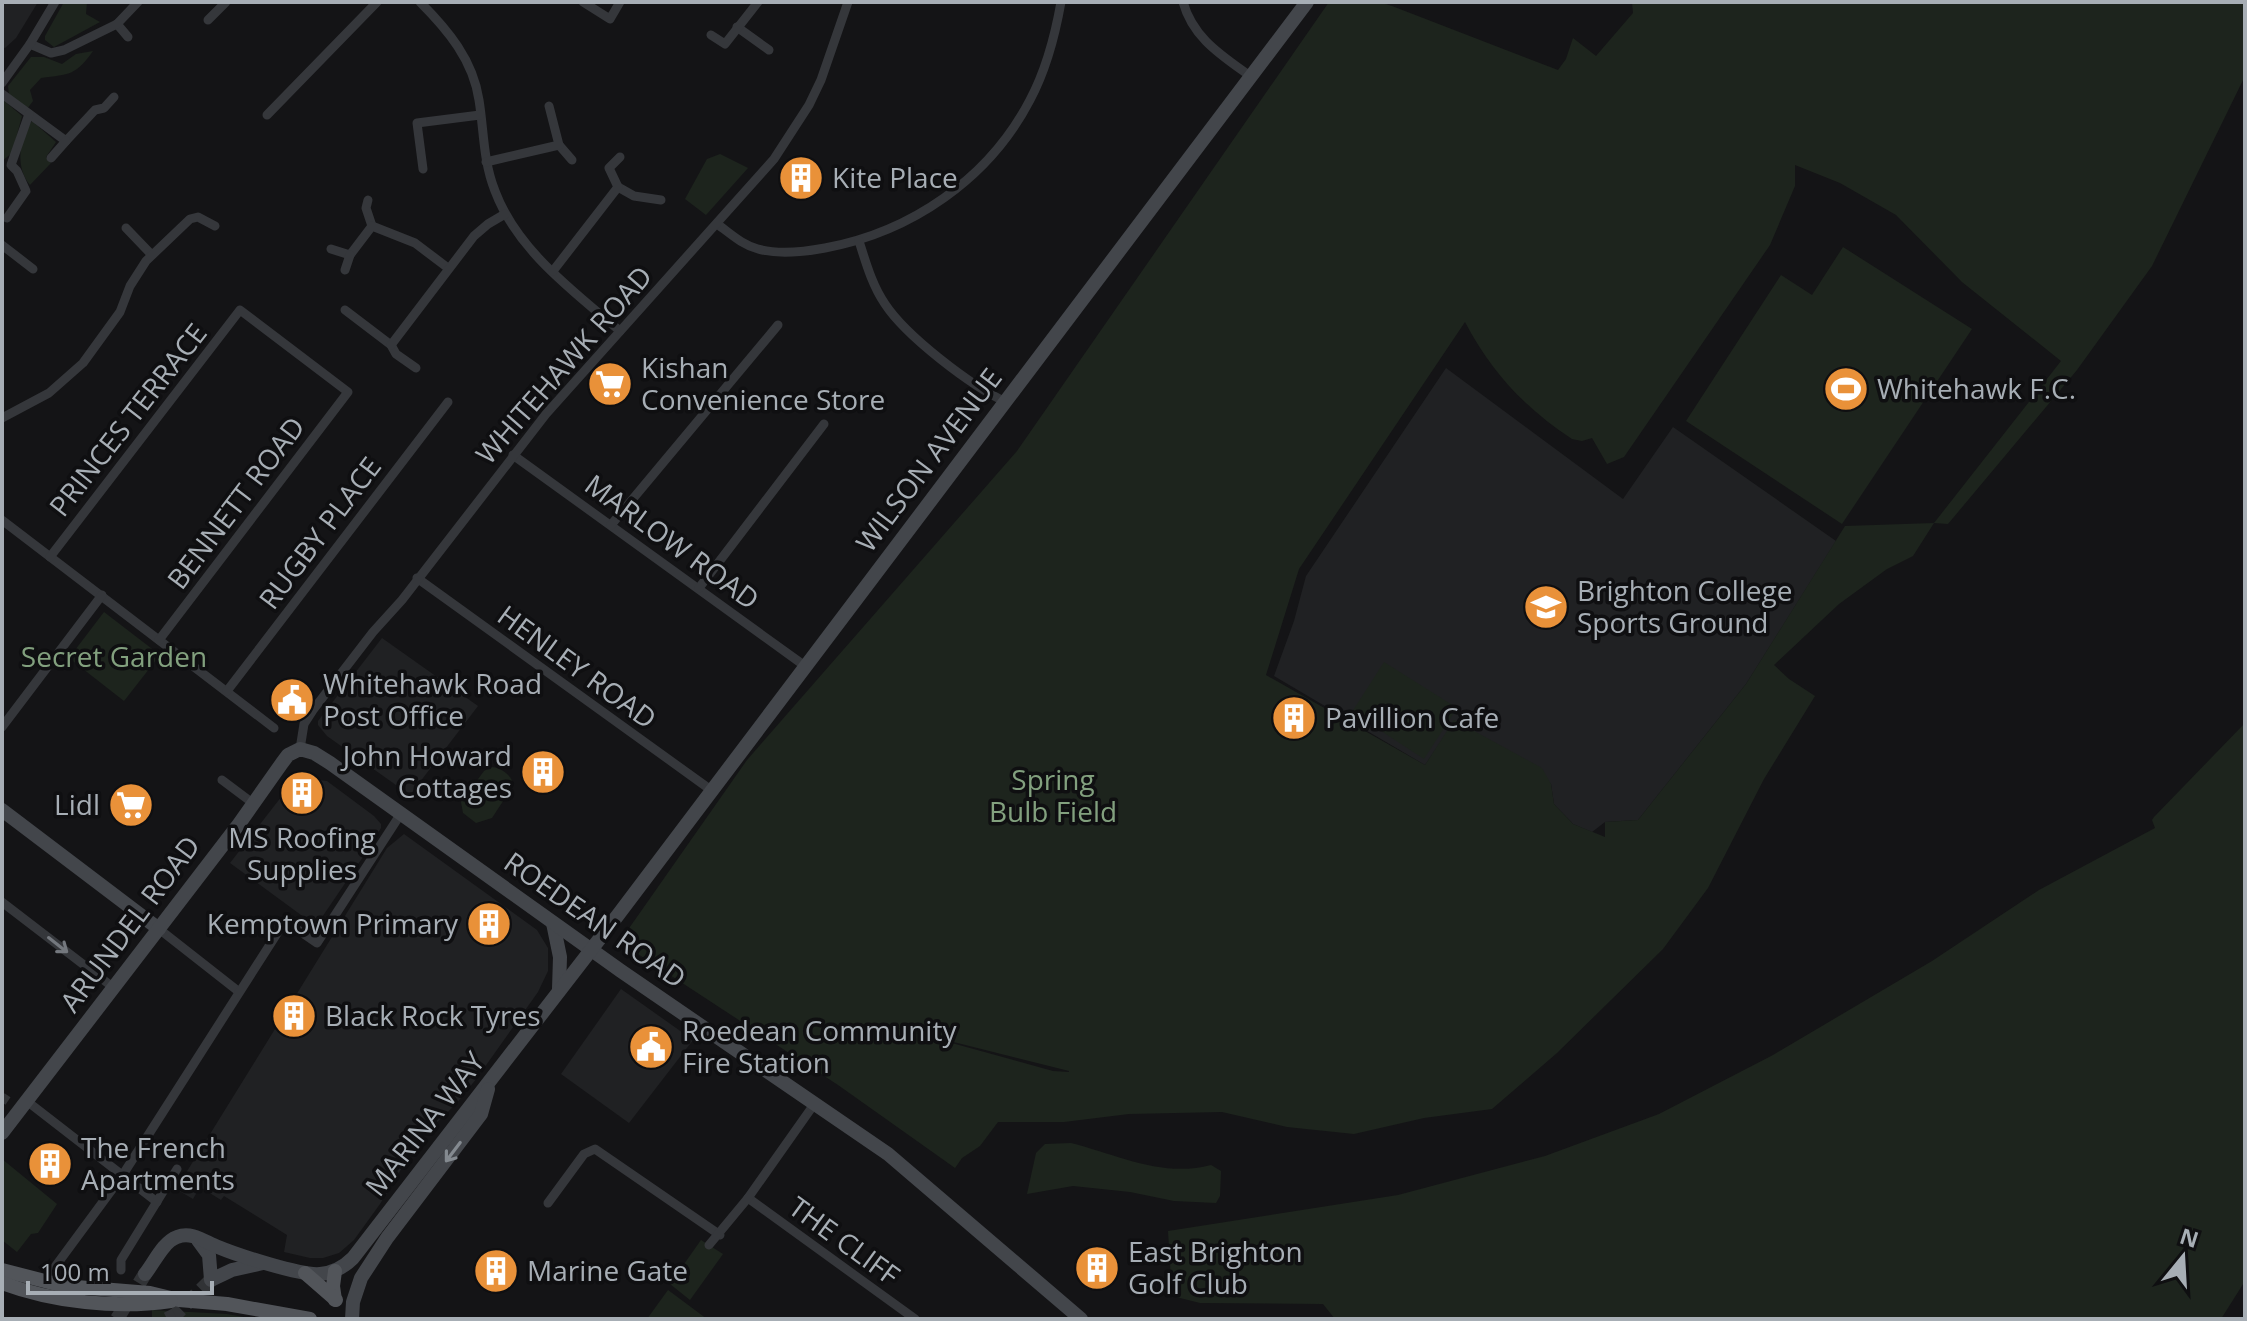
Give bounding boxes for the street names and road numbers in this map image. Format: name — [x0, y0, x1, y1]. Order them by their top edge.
street label: WHITEHAWK ROAD — [467, 257, 660, 472]
street label: PRINCES TERRACE — [40, 315, 215, 524]
street label: WILSON AVENUE — [847, 360, 1010, 559]
street label: BENNETT ROAD — [158, 408, 313, 596]
street label: RUGBY PLACE — [249, 449, 389, 616]
street label: MARLOW ROAD — [578, 465, 767, 617]
street label: HENLEY ROAD — [491, 596, 665, 737]
street label: ARUNDEL ROAD — [50, 828, 208, 1019]
street label: ROEDEAN ROAD — [497, 842, 694, 996]
street label: MARINA WAY — [356, 1043, 493, 1203]
street label: THE CLIFF — [782, 1187, 907, 1293]

